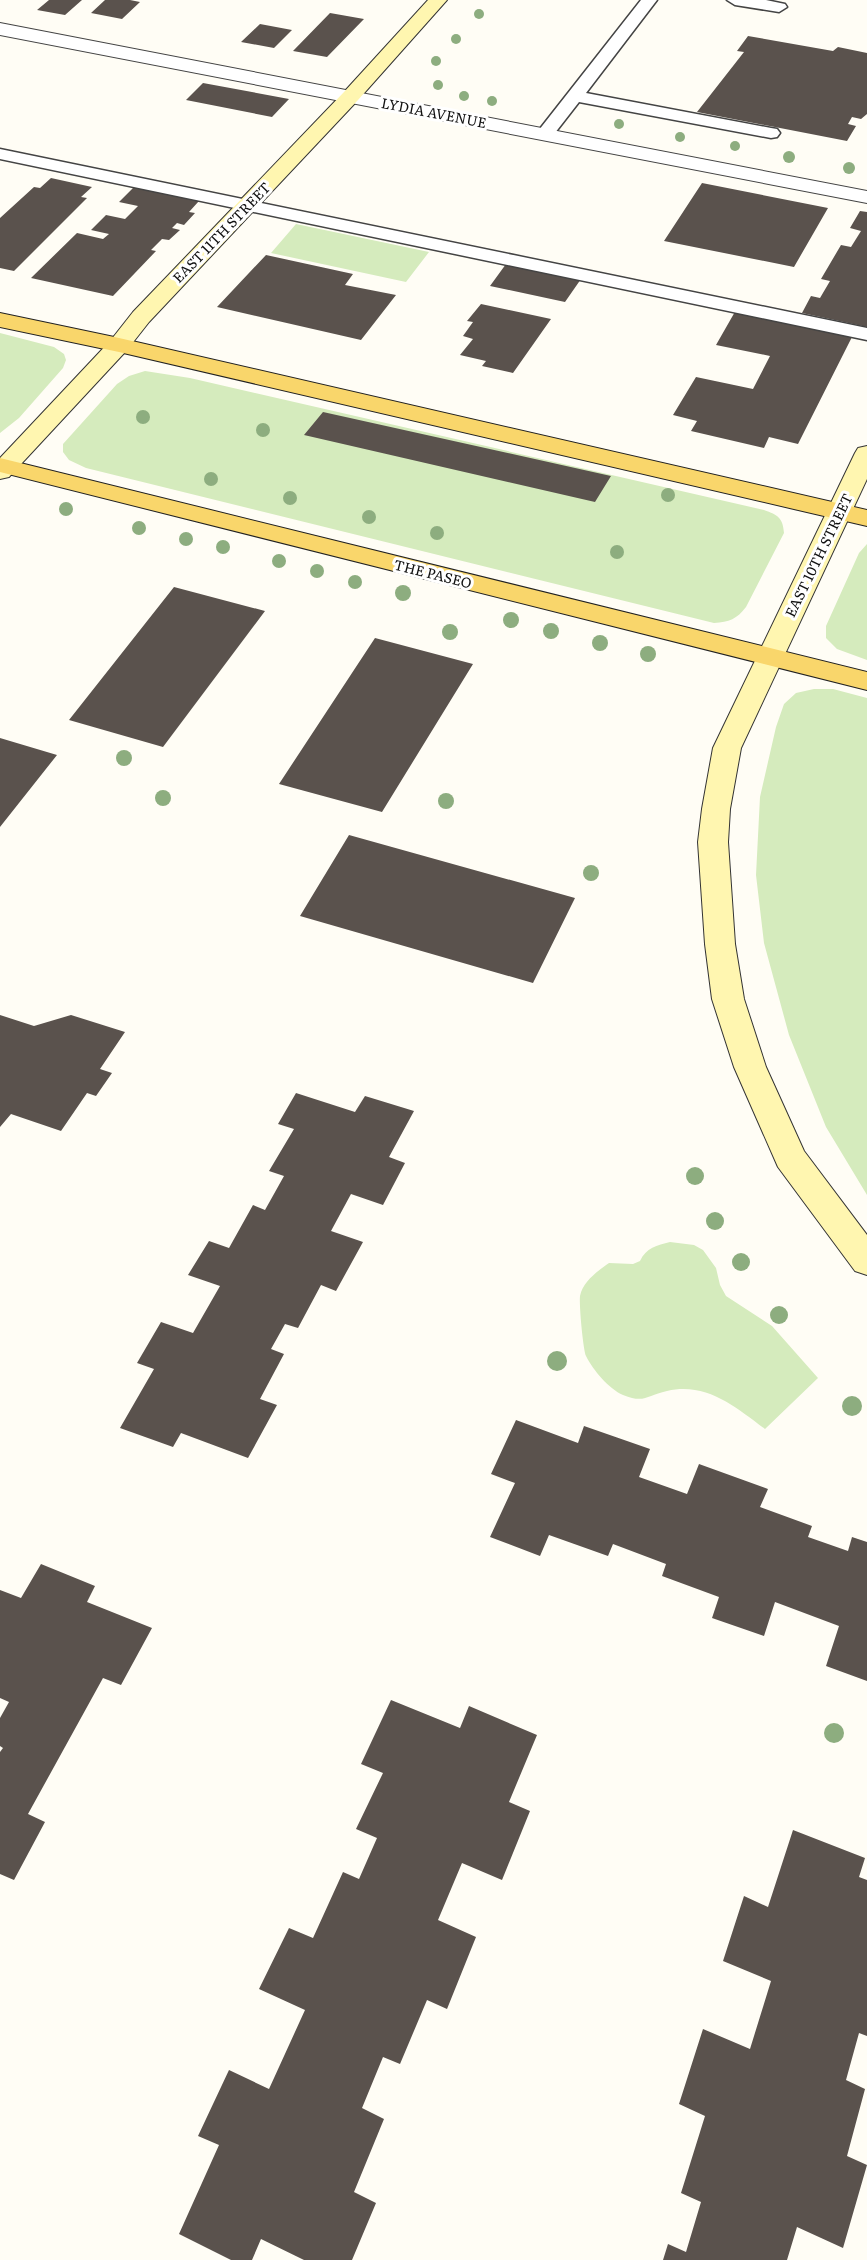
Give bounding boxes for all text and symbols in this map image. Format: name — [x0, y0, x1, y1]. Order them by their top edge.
street label: LYDIA AVENUE — [380, 92, 488, 132]
street label: EAST 11TH STREET — [168, 177, 274, 287]
street label: EAST 10TH STREET — [779, 490, 857, 620]
street label: THE PASEO — [392, 554, 474, 592]

